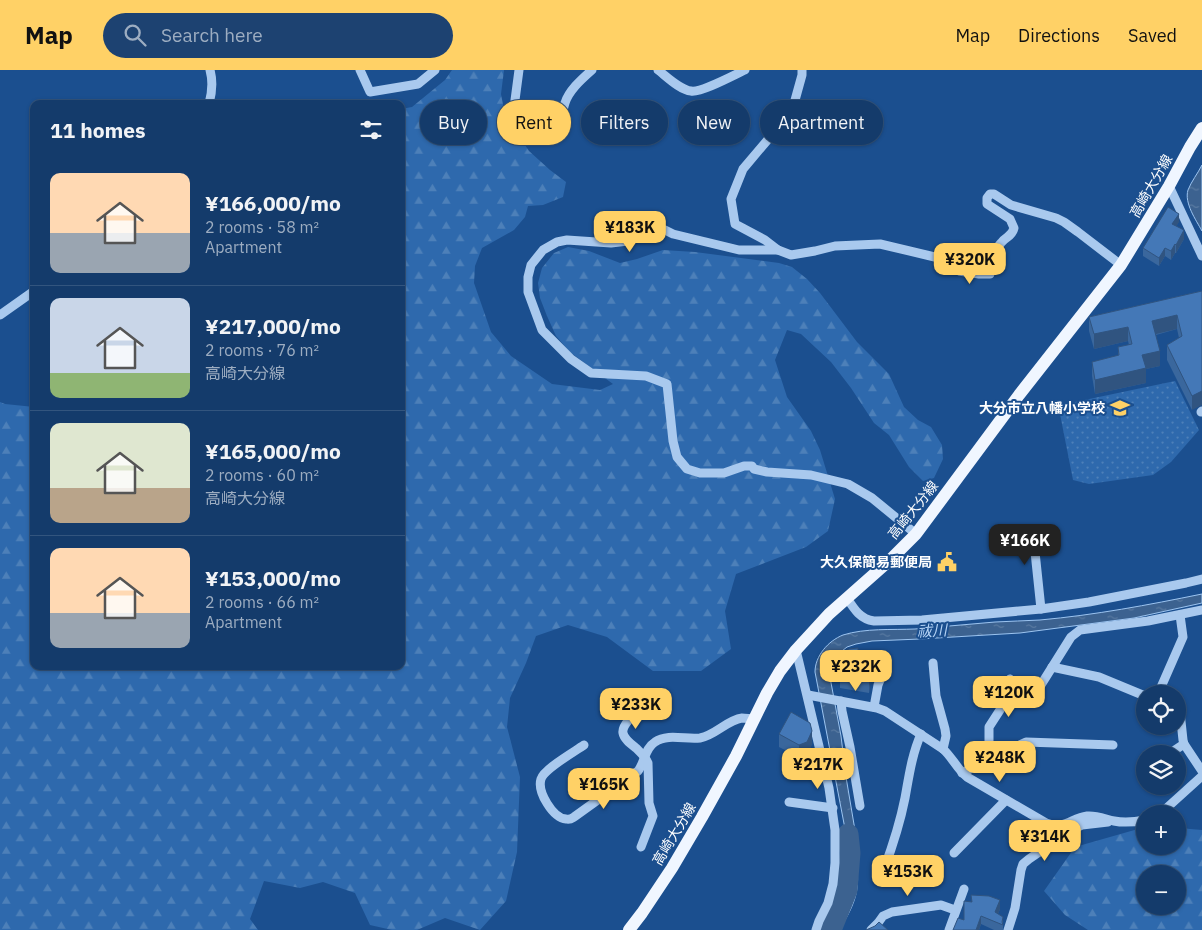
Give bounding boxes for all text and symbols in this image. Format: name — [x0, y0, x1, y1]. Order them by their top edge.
search box — [103, 13, 453, 58]
text: Map — [25, 19, 73, 51]
icon: search — [121, 21, 149, 49]
text: Search here — [161, 23, 263, 47]
text: Map — [955, 24, 990, 47]
text: Directions — [1018, 24, 1100, 47]
text: Saved — [1128, 24, 1177, 47]
chip: Buy — [420, 100, 487, 145]
chip: Rent — [497, 100, 571, 145]
chip: Filters — [581, 100, 668, 145]
chip: New — [678, 100, 750, 145]
chip: Apartment — [760, 100, 883, 145]
text: 11 homes — [50, 116, 146, 144]
icon: filters — [357, 116, 385, 144]
street label: 高崎大分線 — [1126, 151, 1176, 221]
text: ¥166,000/mo — [205, 189, 341, 217]
icon: home — [90, 193, 150, 253]
pin: ¥183K — [595, 210, 665, 253]
text: 2 rooms · 58 m² — [205, 217, 319, 237]
text: ¥183K — [605, 217, 655, 237]
text: Apartment — [205, 237, 282, 257]
pin: ¥320K — [935, 242, 1005, 285]
text: ¥320K — [945, 249, 995, 269]
text: ¥217,000/mo — [205, 312, 341, 340]
icon: home — [90, 318, 150, 378]
text: 2 rooms · 76 m² — [205, 340, 319, 360]
text: 高崎大分線 — [205, 363, 285, 383]
school or university icon: 大分市立八幡小学校 — [1109, 397, 1131, 419]
place label: 大分市立八幡小学校 — [979, 399, 1105, 417]
text: ¥165,000/mo — [205, 437, 341, 465]
icon: home — [90, 443, 150, 503]
text: 2 rooms · 60 m² — [205, 465, 319, 485]
street label: 高崎大分線 — [884, 477, 942, 543]
text: 高崎大分線 — [205, 488, 285, 508]
pin: ¥166K — [990, 524, 1060, 566]
text: ¥166K — [1000, 530, 1050, 550]
public building icon: 大久保簡易郵便局 — [936, 551, 958, 573]
place label: 大久保簡易郵便局 — [820, 553, 932, 571]
text: ¥153,000/mo — [205, 564, 341, 592]
icon: home — [90, 568, 150, 628]
text: 2 rooms · 66 m² — [205, 592, 319, 612]
text: Apartment — [205, 612, 282, 632]
water label: 祓川 — [916, 620, 949, 641]
pin: ¥232K — [821, 650, 891, 692]
text: ¥232K — [831, 656, 881, 676]
pin: ¥120K — [974, 676, 1044, 718]
text: ¥120K — [984, 682, 1034, 702]
map controls — [1136, 685, 1186, 915]
button: locate — [1136, 685, 1186, 735]
pin: ¥233K — [601, 688, 671, 730]
text: ¥233K — [611, 694, 661, 714]
pin: ¥248K — [965, 740, 1035, 783]
button: layers — [1136, 745, 1186, 795]
text: ¥248K — [975, 747, 1025, 767]
pin: ¥217K — [783, 748, 853, 790]
text: ¥217K — [793, 754, 843, 774]
pin: ¥165K — [569, 768, 639, 810]
text: ¥165K — [579, 774, 629, 794]
street label: 高崎大分線 — [648, 799, 700, 869]
button: + — [1136, 805, 1186, 855]
pin: ¥314K — [1010, 820, 1080, 862]
text: ¥314K — [1020, 826, 1070, 846]
pin: ¥153K — [873, 854, 943, 897]
text: ¥153K — [883, 861, 933, 881]
button: − — [1136, 865, 1186, 915]

